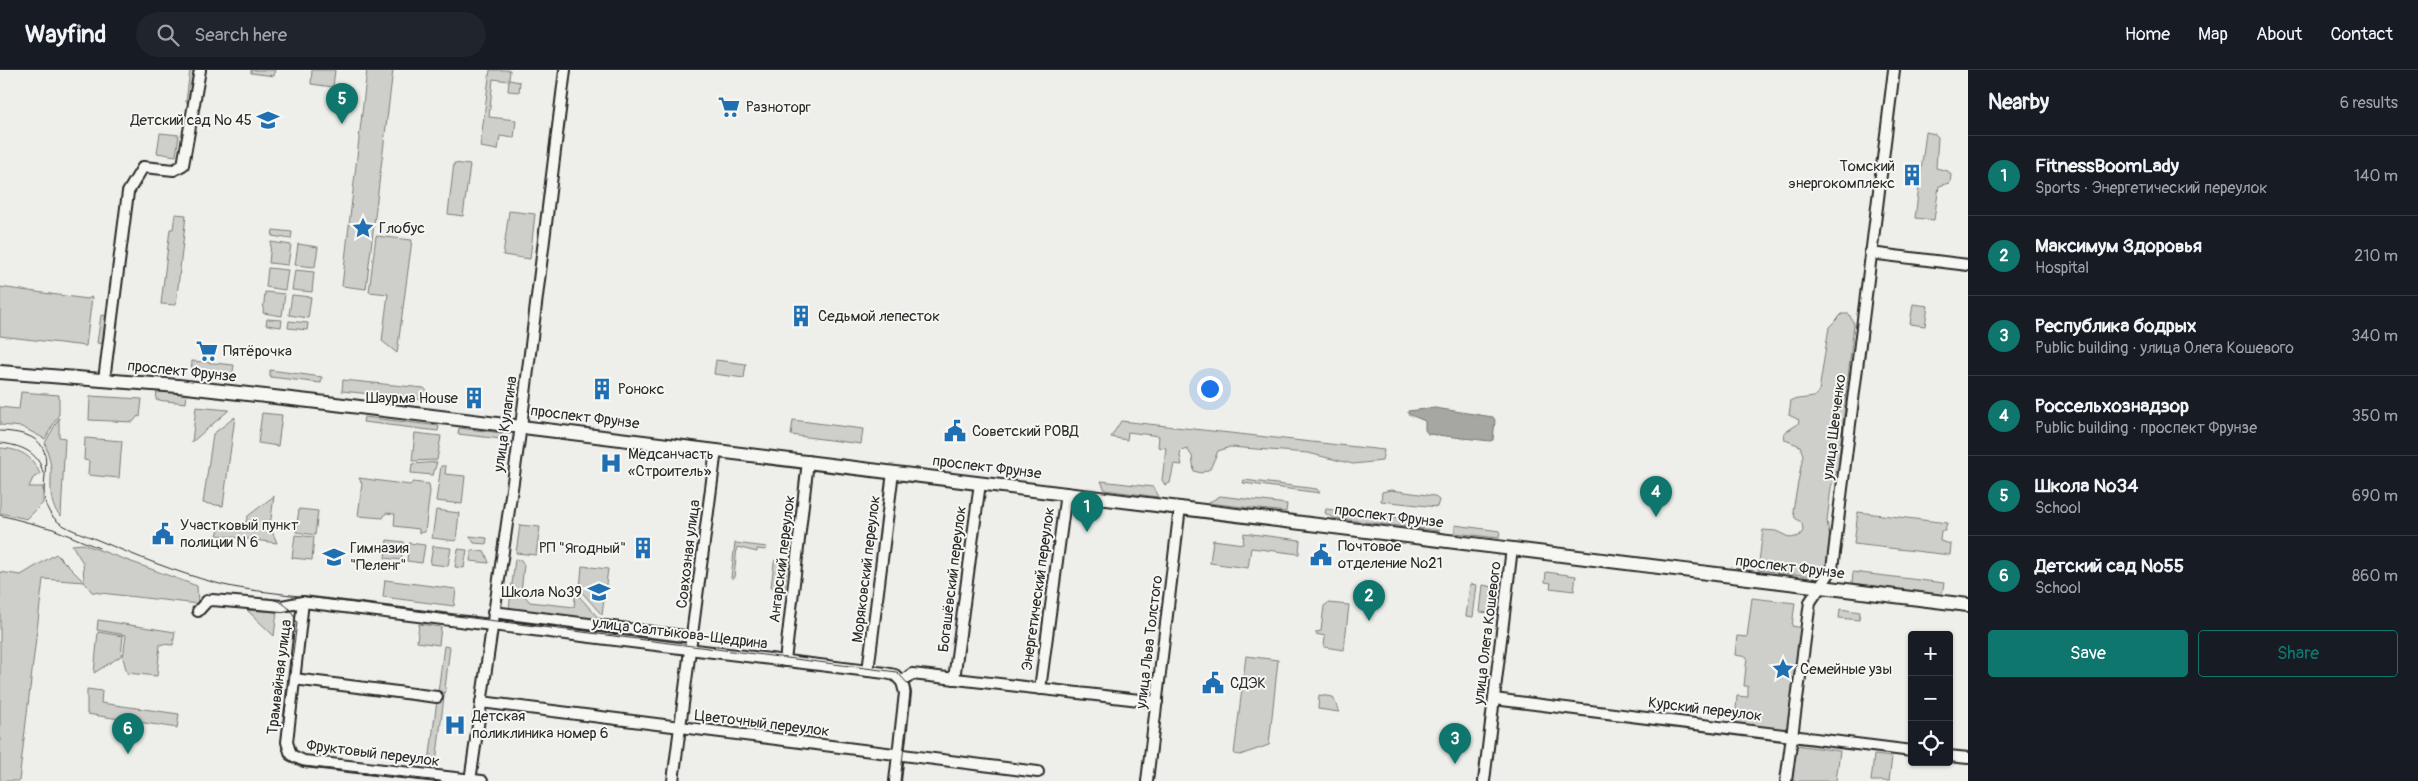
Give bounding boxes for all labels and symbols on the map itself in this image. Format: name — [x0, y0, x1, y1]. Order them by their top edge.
pin: 5 — [326, 83, 358, 124]
supermarket icon: Разноторг — [716, 94, 742, 120]
place label: Разноторг — [746, 98, 811, 117]
school or university icon: Детский сад № 45 — [255, 107, 281, 133]
place label: Детский сад № 45 — [129, 111, 252, 130]
place label: Томский энергокомплекс — [1788, 157, 1895, 193]
building icon: Томский энергокомплекс — [1899, 162, 1925, 188]
place icon: Глобус — [350, 215, 376, 241]
place label: Глобус — [379, 219, 425, 238]
building icon: Седьмой лепесток — [788, 303, 814, 329]
place label: Седьмой лепесток — [818, 307, 940, 326]
supermarket icon: Пятёрочка — [194, 338, 220, 364]
place label: Пятёрочка — [223, 342, 292, 361]
street label: проспект Фрунзе — [126, 356, 238, 387]
street label: улица Шевченко — [1818, 373, 1850, 482]
street label: улица Кулагина — [489, 375, 522, 474]
building icon: Ронокс — [589, 376, 615, 402]
your location — [1197, 376, 1223, 402]
place label: Ронокс — [618, 380, 665, 399]
building icon: Шаурма House — [461, 385, 487, 411]
place label: Шаурма House — [366, 389, 459, 408]
street label: проспект Фрунзе — [529, 401, 641, 434]
public building icon: Советский РОВД — [942, 418, 968, 444]
place label: Советский РОВД — [972, 422, 1080, 441]
place label: Медсанчасть «Строитель» — [628, 445, 714, 481]
hospital icon: Медсанчасть «Строитель» — [598, 450, 624, 476]
street label: проспект Фрунзе — [931, 451, 1043, 484]
pin: 4 — [1640, 476, 1672, 517]
pin: 1 — [1071, 491, 1103, 532]
street label: Ангарский переулок — [765, 494, 800, 624]
street label: Моряковский переулок — [848, 494, 885, 644]
street label: Совхозная улица — [672, 498, 705, 610]
street label: проспект Фрунзе — [1333, 500, 1445, 533]
street label: Богашёвский переулок — [934, 505, 971, 653]
street label: Энергетический переулок — [1018, 506, 1059, 672]
place label: Участковый пункт полиции N 6 — [180, 516, 299, 552]
public building icon: Участковый пункт полиции N 6 — [150, 521, 176, 547]
building icon: РП "Ягодный" — [630, 535, 656, 561]
place label: Почтовое отделение №21 — [1338, 537, 1443, 573]
place label: Гимназия "Пеленг" — [350, 539, 409, 575]
place label: РП "Ягодный" — [539, 539, 626, 558]
public building icon: Почтовое отделение №21 — [1308, 542, 1334, 568]
school or university icon: Гимназия "Пеленг" — [321, 544, 347, 570]
street label: проспект Фрунзе — [1734, 551, 1846, 584]
street label: улица Олега Кошевого — [1469, 560, 1506, 707]
street label: улица Льва Толстого — [1132, 574, 1167, 711]
school or university icon: Школа №39 — [586, 579, 612, 605]
pin: 2 — [1353, 580, 1385, 621]
place label: Школа №39 — [502, 583, 582, 602]
street label: улица Салтыкова-Щедрина — [590, 613, 769, 654]
street label: Трамвайная улица — [263, 618, 296, 736]
place icon: Семейные узы — [1770, 656, 1796, 682]
place label: Семейные узы — [1800, 660, 1892, 679]
public building icon: СДЭК — [1200, 670, 1226, 696]
place label: СДЭК — [1230, 674, 1266, 693]
street label: Курский переулок — [1647, 693, 1763, 726]
street label: Цветочный переулок — [693, 706, 831, 741]
place label: Детская поликлиника номер 6 — [471, 707, 609, 743]
hospital icon: Детская поликлиника номер 6 — [442, 712, 468, 738]
pin: 6 — [112, 713, 144, 754]
pin: 3 — [1439, 723, 1471, 764]
street label: Фруктовый переулок — [305, 736, 441, 771]

